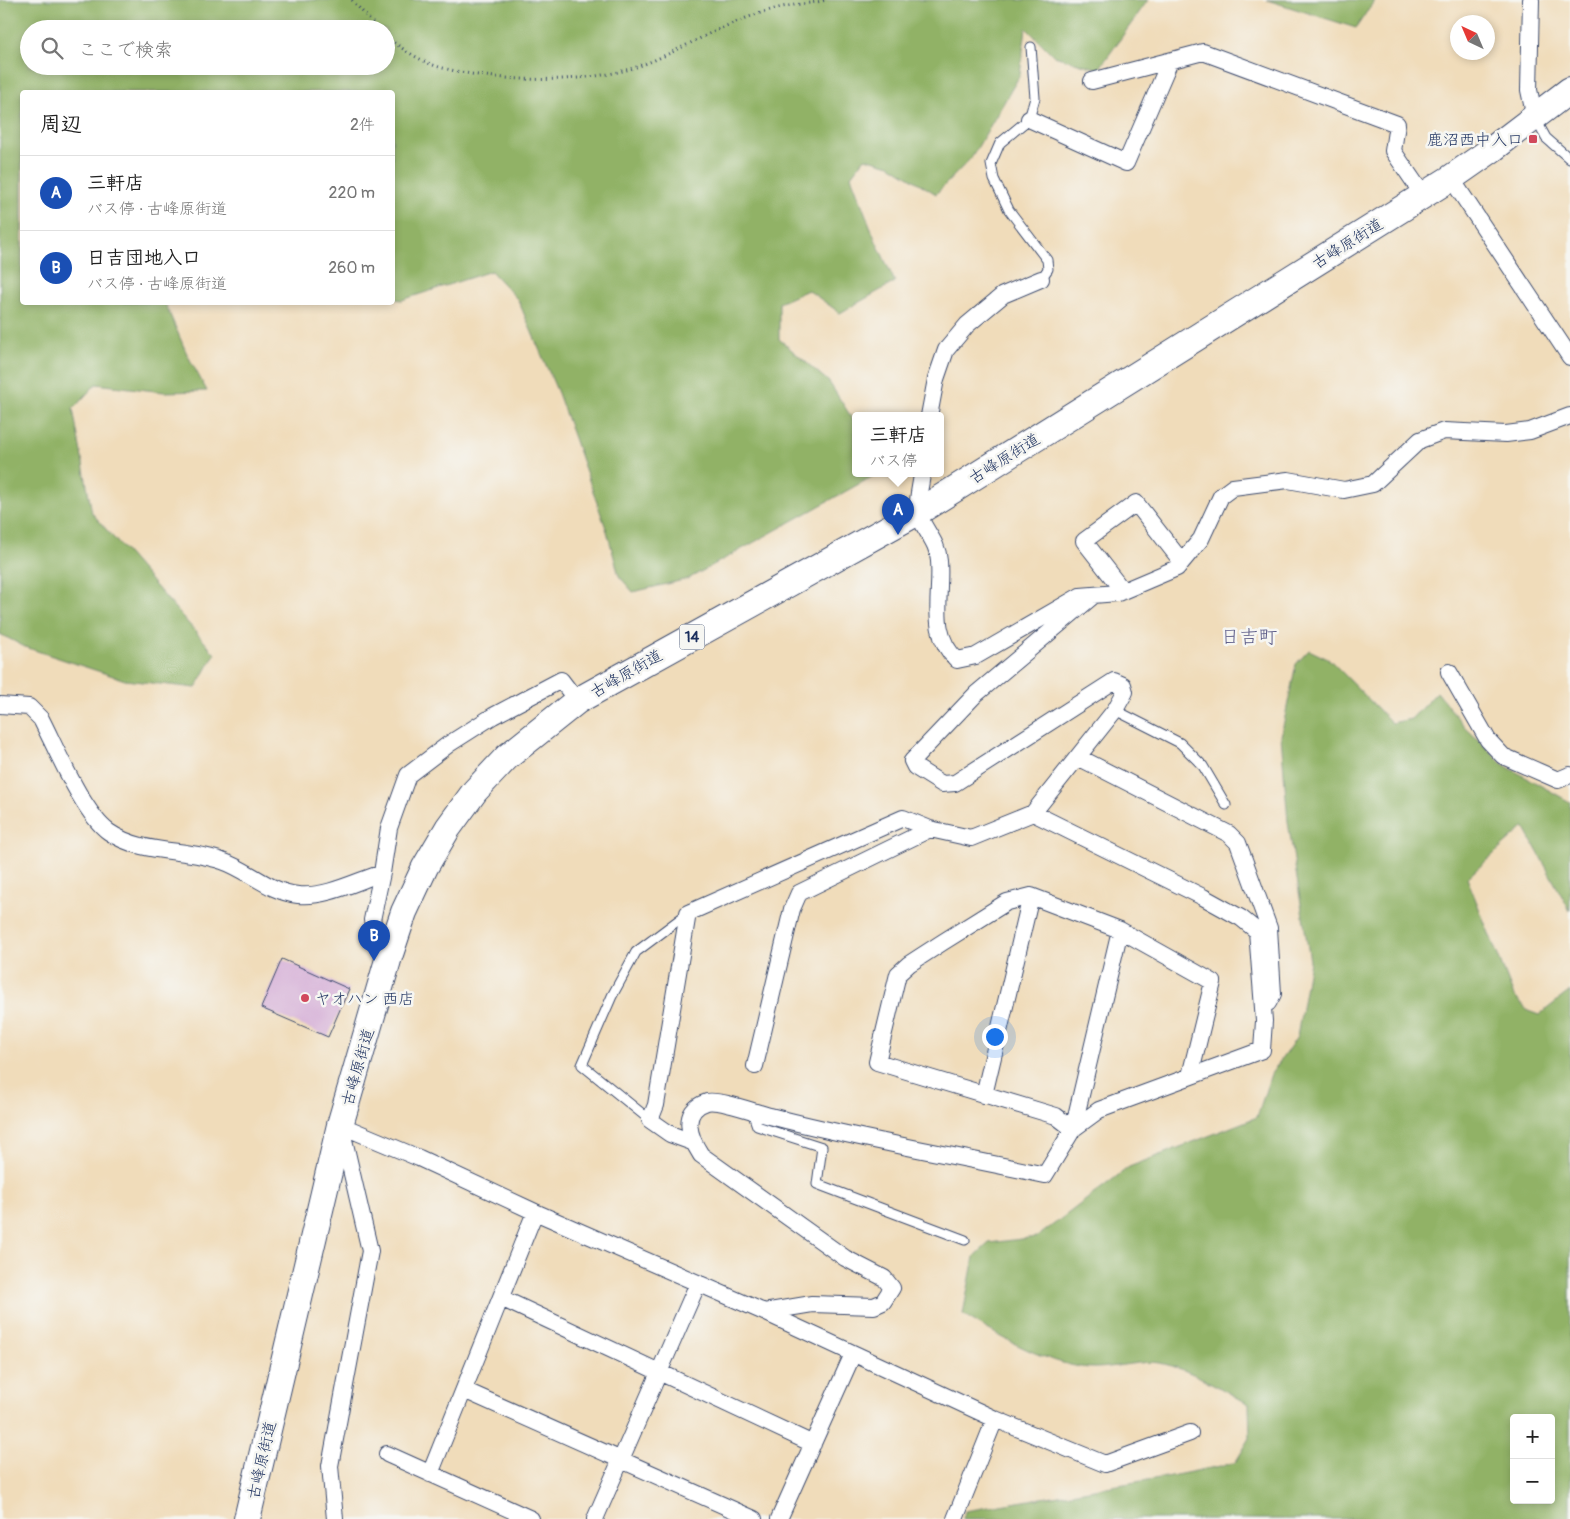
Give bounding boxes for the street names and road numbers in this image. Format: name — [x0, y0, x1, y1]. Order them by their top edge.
street label: 古峰原街道 — [1308, 214, 1387, 274]
street label: 古峰原街道 — [965, 429, 1044, 489]
road number: 14 — [680, 624, 704, 650]
street label: 古峰原街道 — [587, 645, 666, 703]
street label: 古峰原街道 — [337, 1026, 379, 1108]
street label: 古峰原街道 — [243, 1419, 281, 1501]

